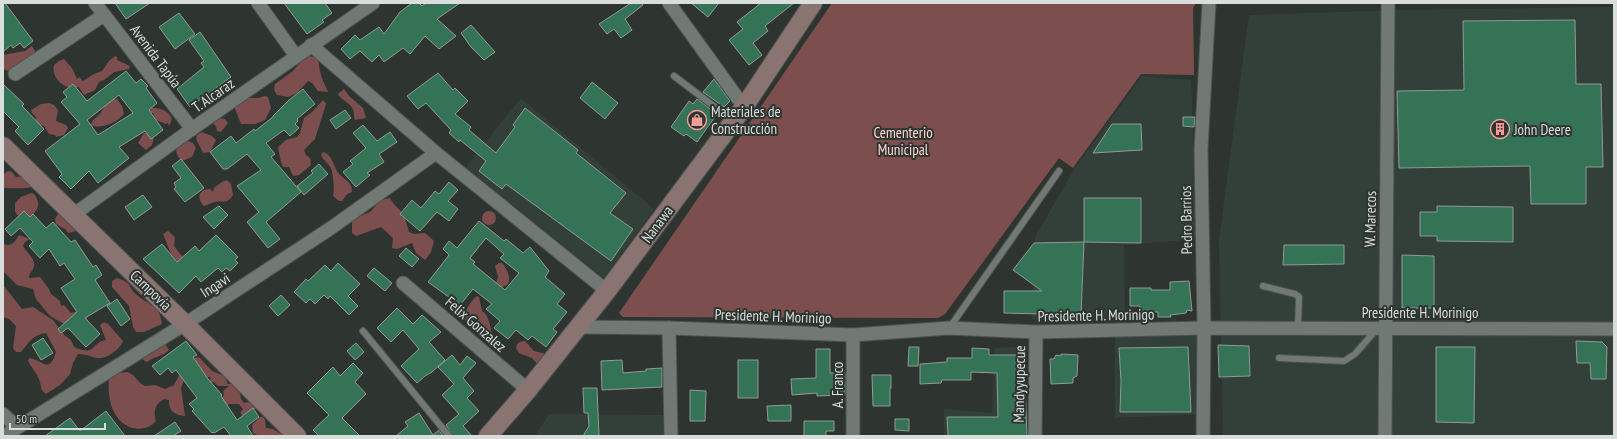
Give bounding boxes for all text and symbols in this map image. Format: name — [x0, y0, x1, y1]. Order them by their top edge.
street label: Avenida Tapúa — [126, 21, 186, 91]
street label: T. Alcaraz — [188, 74, 238, 116]
place label: Materiales de Construcción — [711, 102, 781, 138]
shop icon: Materiales de Construcción — [686, 109, 708, 131]
building icon: John Deere — [1489, 118, 1511, 140]
place label: John Deere — [1513, 120, 1571, 139]
park label: Cementerio Municipal — [873, 123, 933, 159]
street label: Pedro Barrios — [1176, 185, 1196, 255]
street label: W. Marecos — [1360, 191, 1380, 247]
street label: Nanawa — [637, 202, 677, 246]
street label: Campovía — [126, 266, 176, 314]
street label: Ingavi — [197, 268, 233, 302]
street label: Felix Gonzalez — [441, 292, 511, 356]
street label: Presidente H. Morinigo — [1362, 303, 1478, 322]
street label: Presidente H. Morinigo — [714, 304, 832, 328]
street label: Presidente H. Morinigo — [1037, 304, 1155, 326]
street label: Mandyyupecue — [1009, 345, 1029, 423]
street label: A. Franco — [828, 362, 847, 408]
scale bar — [10, 405, 105, 431]
text: 50 m — [16, 411, 37, 426]

